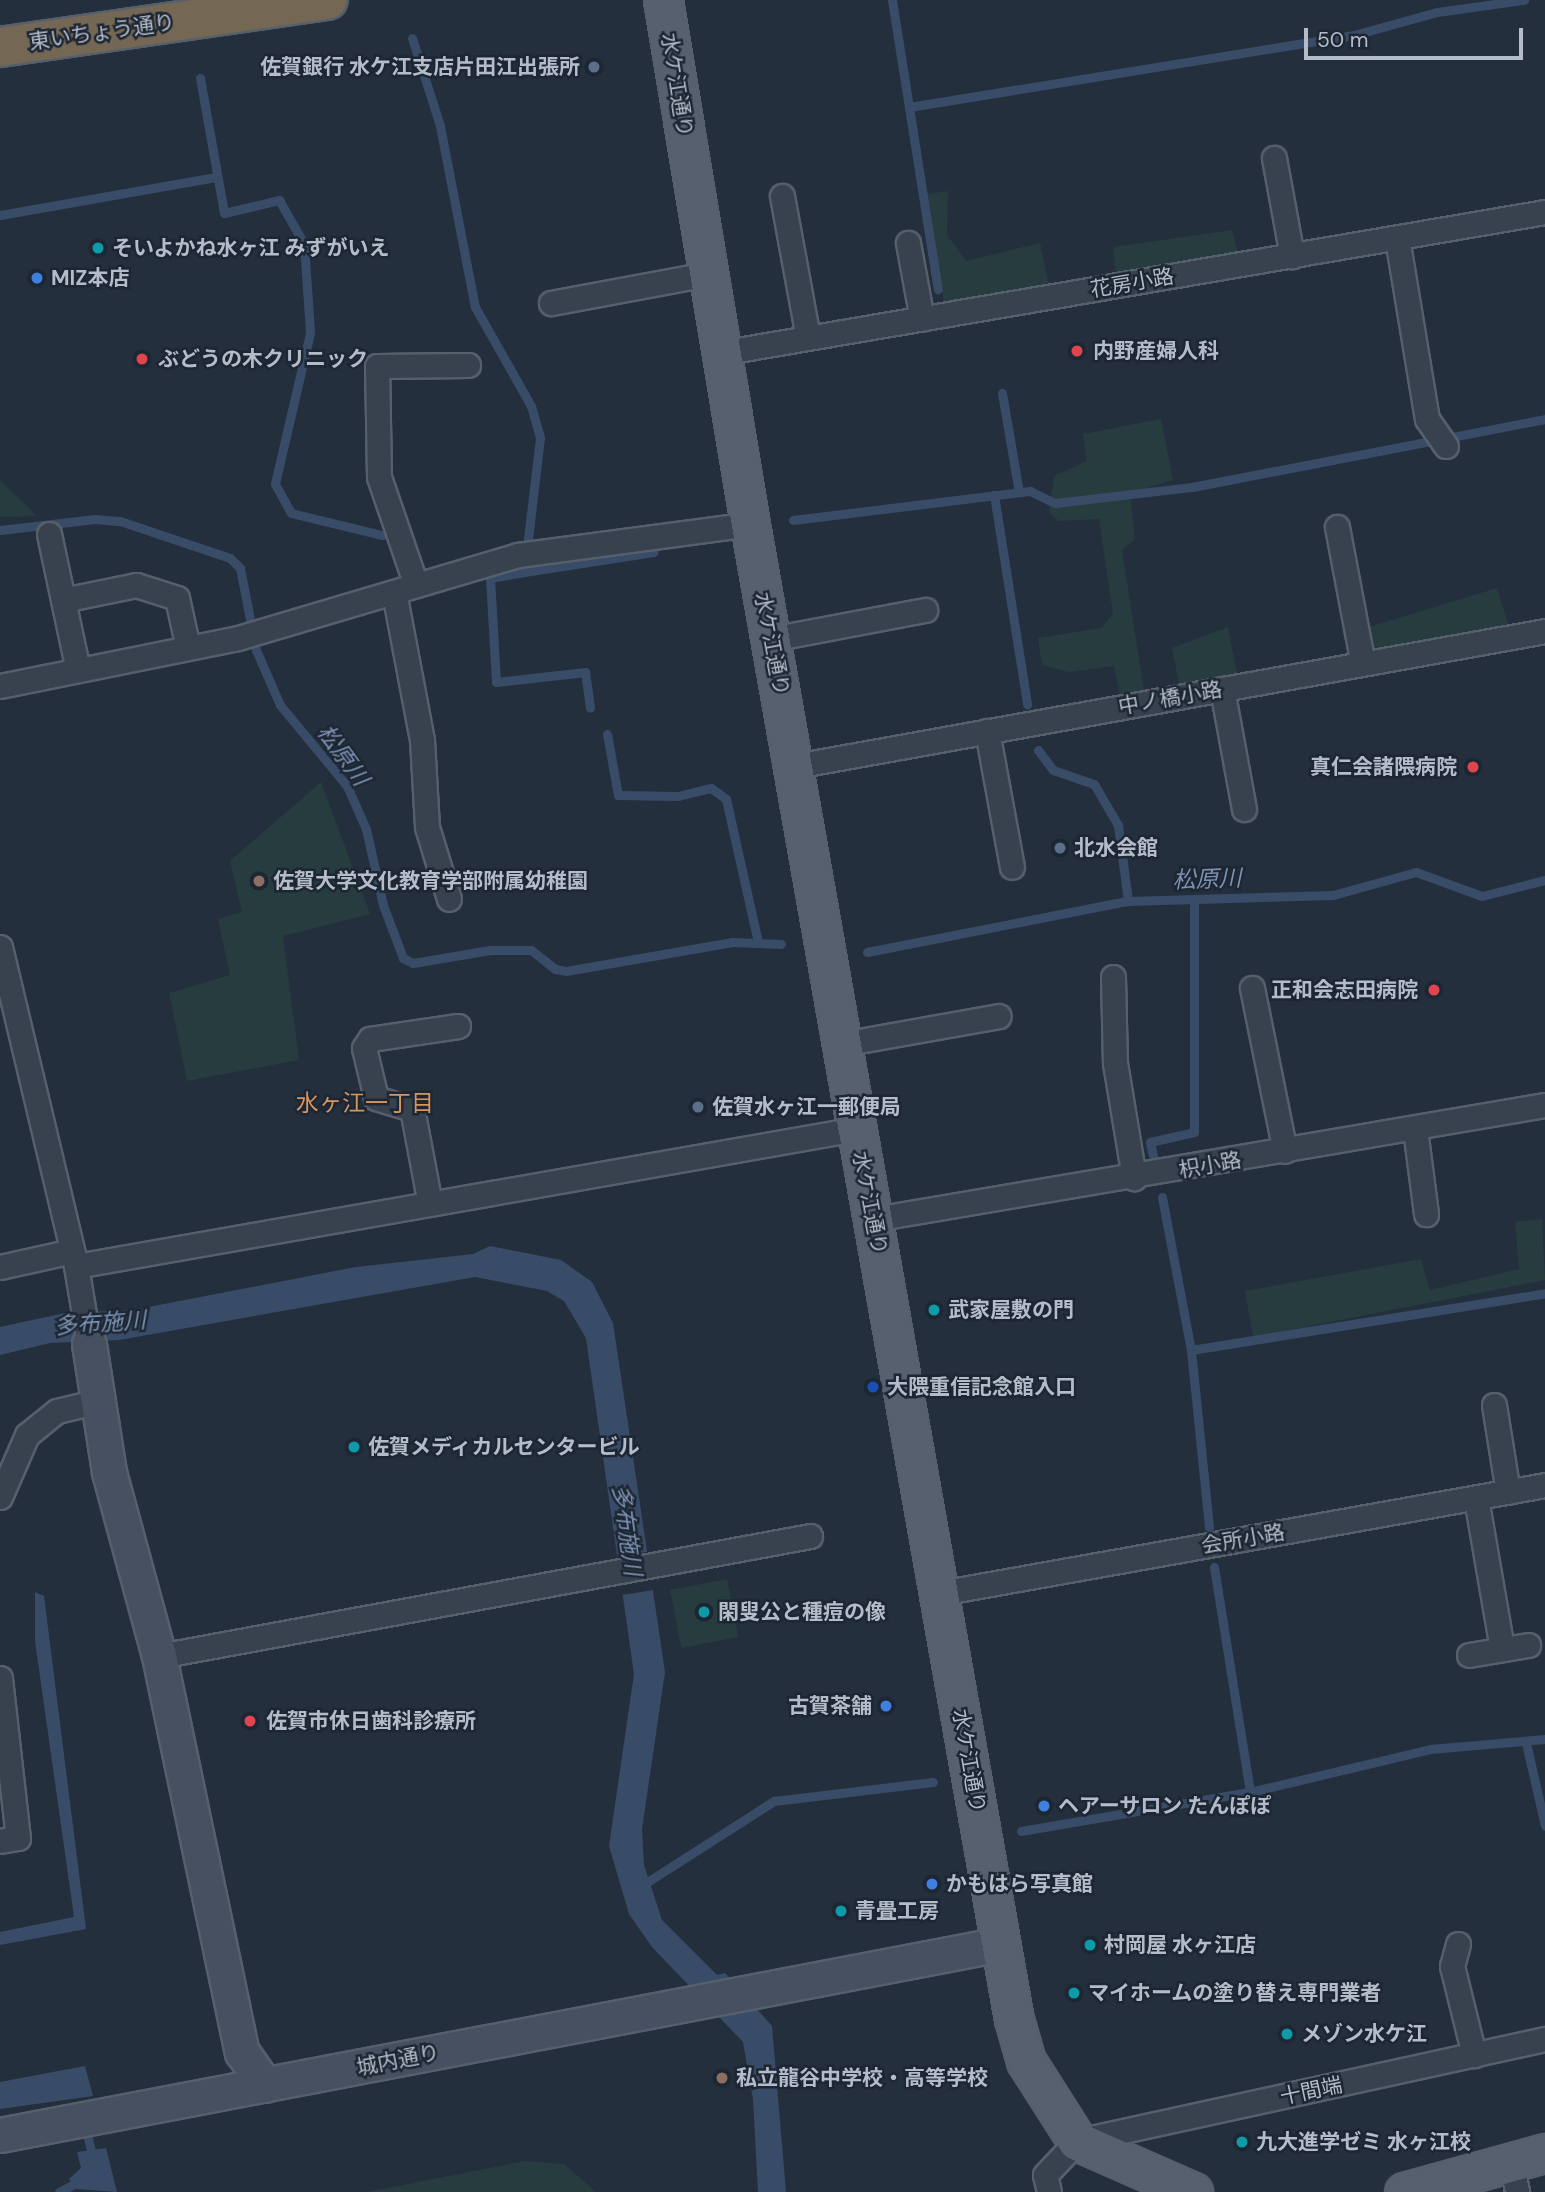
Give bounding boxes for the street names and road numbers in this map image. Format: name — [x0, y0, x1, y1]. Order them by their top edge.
street label: 東いちょう通り — [27, 9, 177, 55]
street label: 水ケ江通り — [656, 31, 698, 139]
street label: 花房小路 — [1088, 263, 1176, 303]
street label: 水ケ江通り — [750, 590, 794, 698]
street label: 中ノ橋小路 — [1116, 676, 1224, 720]
street label: 枳小路 — [1177, 1147, 1243, 1183]
street label: 水ケ江通り — [848, 1149, 892, 1257]
street label: 会所小路 — [1199, 1519, 1287, 1559]
street label: 水ケ江通り — [947, 1707, 991, 1815]
street label: 城内通り — [354, 2040, 442, 2080]
street label: 十間端 — [1278, 2072, 1344, 2110]

